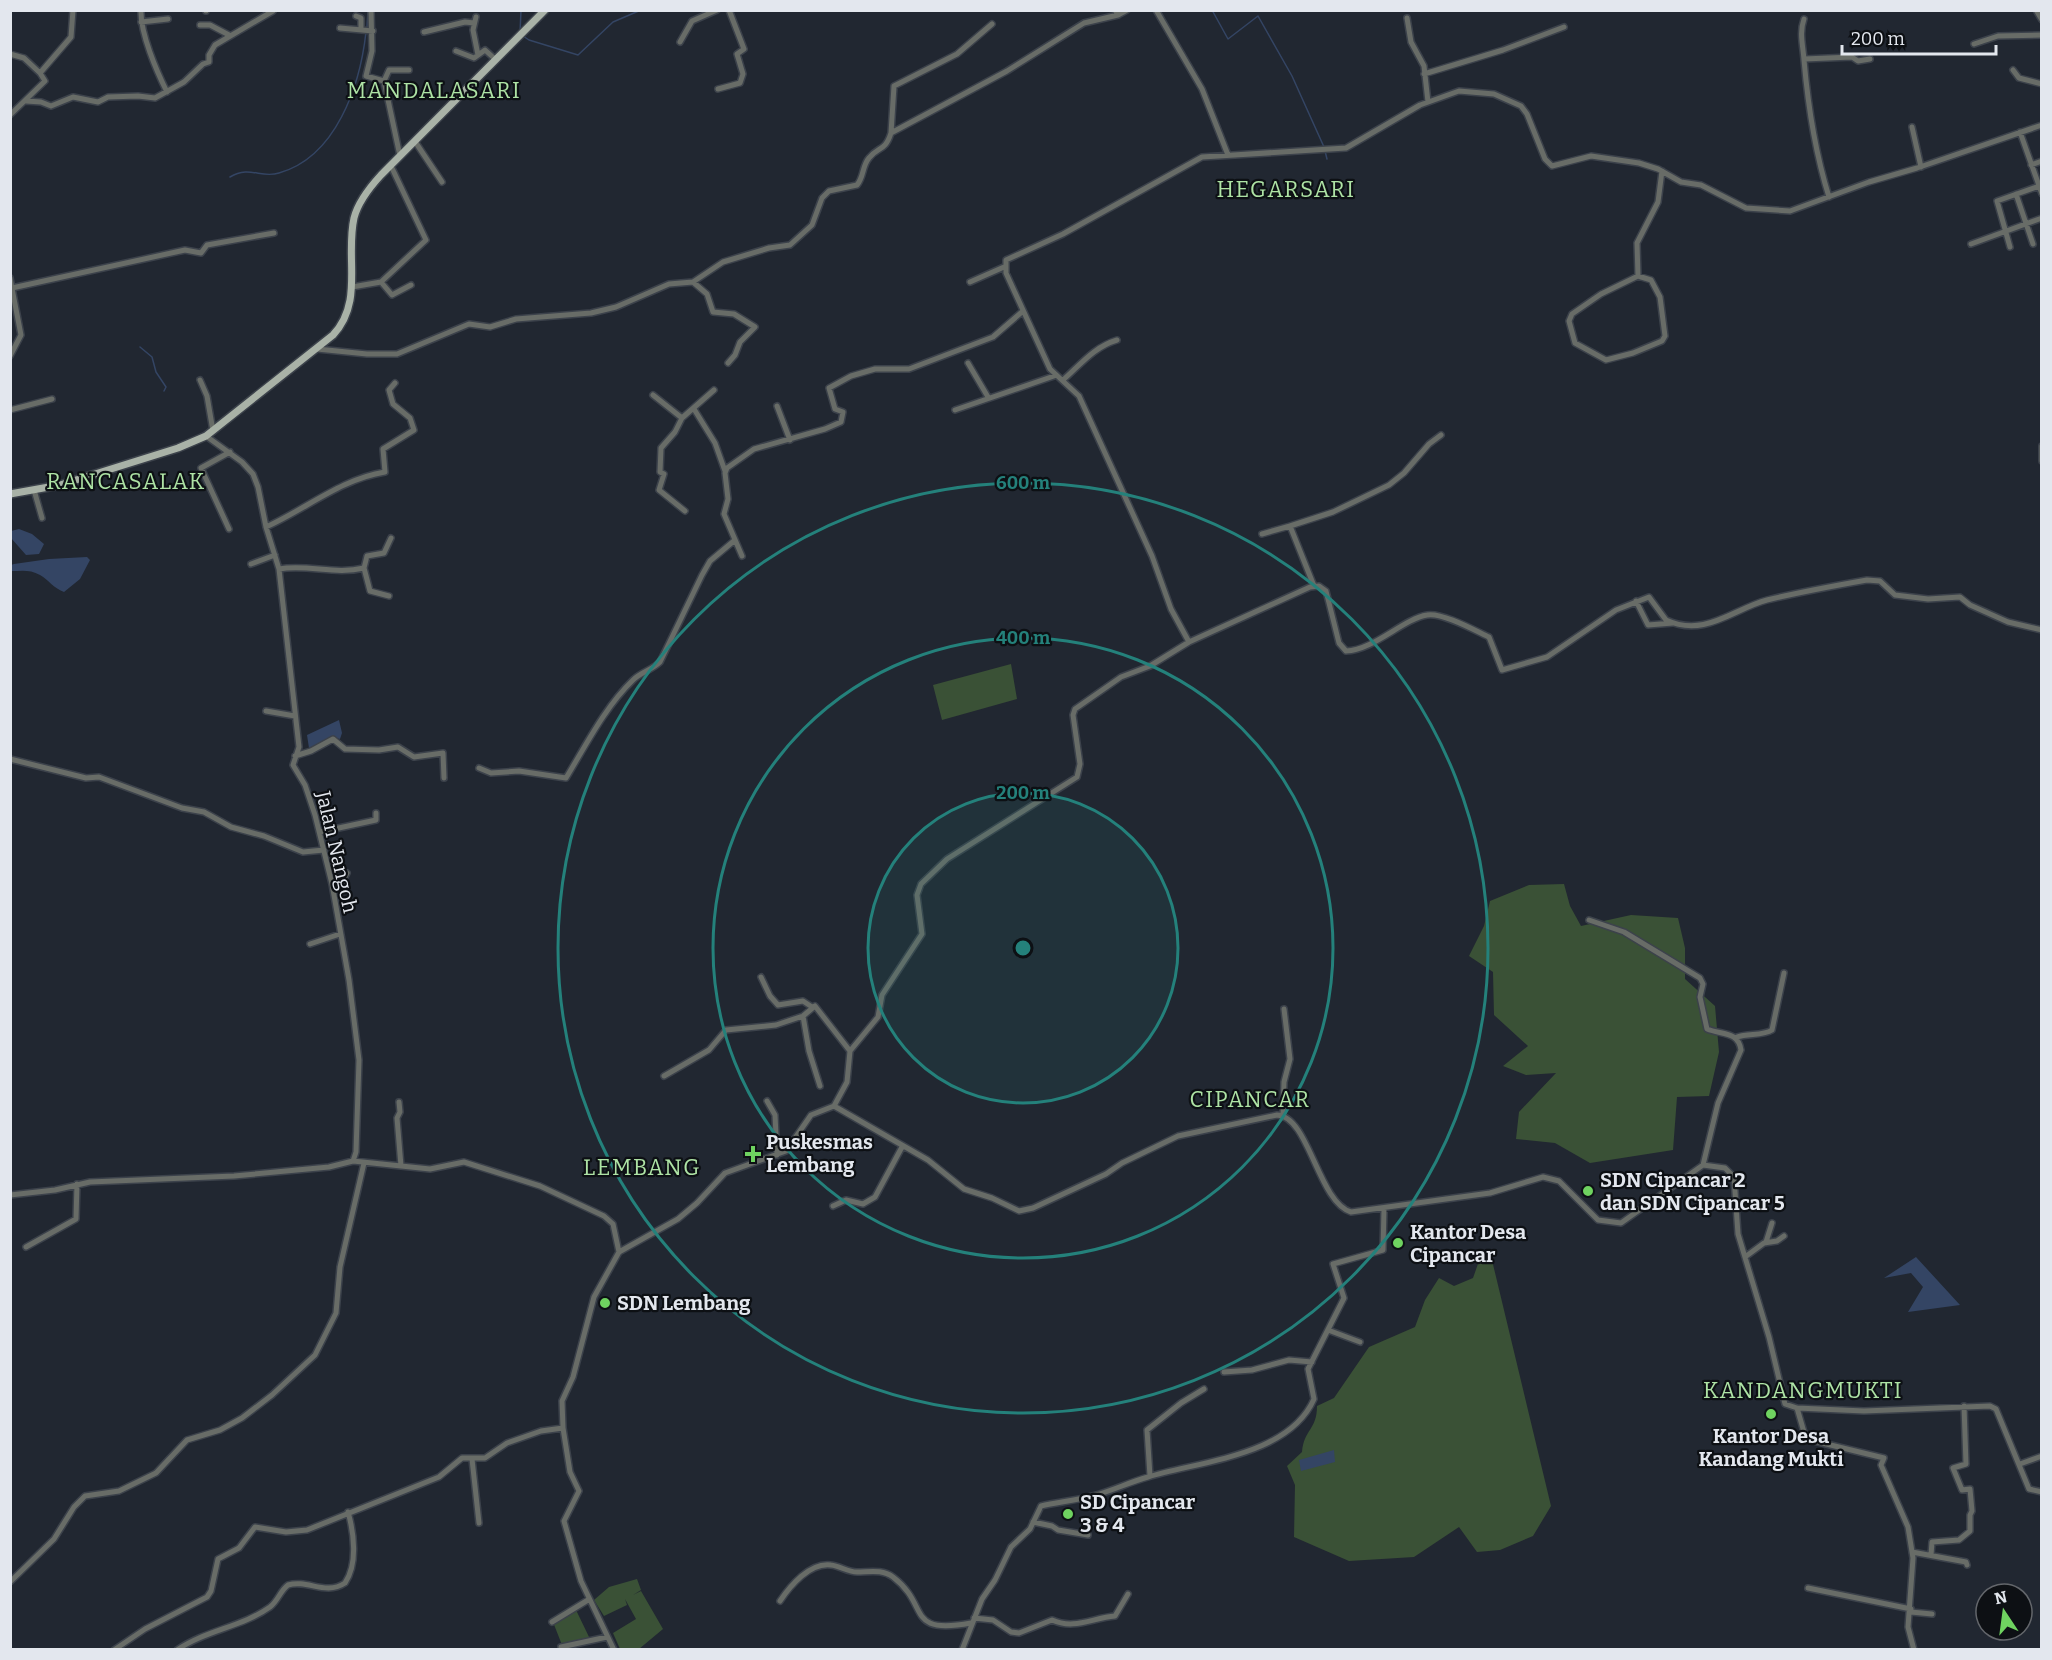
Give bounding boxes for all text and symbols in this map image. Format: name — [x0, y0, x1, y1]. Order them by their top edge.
scale bar — [1842, 18, 1996, 56]
text: 200 m — [1851, 28, 1905, 50]
district label: MANDALASARI — [347, 77, 521, 104]
district label: HEGARSARI — [1216, 176, 1356, 203]
district label: RANCASALAK — [46, 468, 206, 495]
text: 600 m — [996, 472, 1050, 494]
text: 400 m — [996, 627, 1050, 649]
text: 200 m — [996, 782, 1050, 804]
street label: Jalan Nangoh — [311, 788, 363, 916]
centre of rings — [1013, 938, 1033, 958]
district label: CIPANCAR — [1189, 1086, 1311, 1113]
place label: Puskesmas Lembang — [766, 1130, 873, 1177]
marker: Puskesmas Lembang — [744, 1145, 762, 1163]
district label: LEMBANG — [583, 1154, 701, 1181]
place label: SDN Cipancar 2 dan SDN Cipancar 5 — [1600, 1168, 1785, 1215]
marker: SDN Cipancar 2 dan SDN Cipancar 5 — [1581, 1184, 1595, 1198]
place label: Kantor Desa Cipancar — [1410, 1220, 1526, 1267]
marker: Kantor Desa Cipancar — [1391, 1236, 1405, 1250]
place label: SDN Lembang — [617, 1291, 751, 1315]
marker: SDN Lembang — [598, 1296, 612, 1310]
district label: KANDANGMUKTI — [1703, 1377, 1903, 1404]
marker: Kantor Desa Kandang Mukti — [1764, 1407, 1778, 1421]
place label: Kantor Desa Kandang Mukti — [1698, 1424, 1844, 1471]
place label: SD Cipancar 3 & 4 — [1080, 1490, 1196, 1537]
marker: SD Cipancar 3 & 4 — [1061, 1507, 1075, 1521]
north arrow — [1974, 1582, 2034, 1642]
text: N — [1993, 1587, 2009, 1609]

